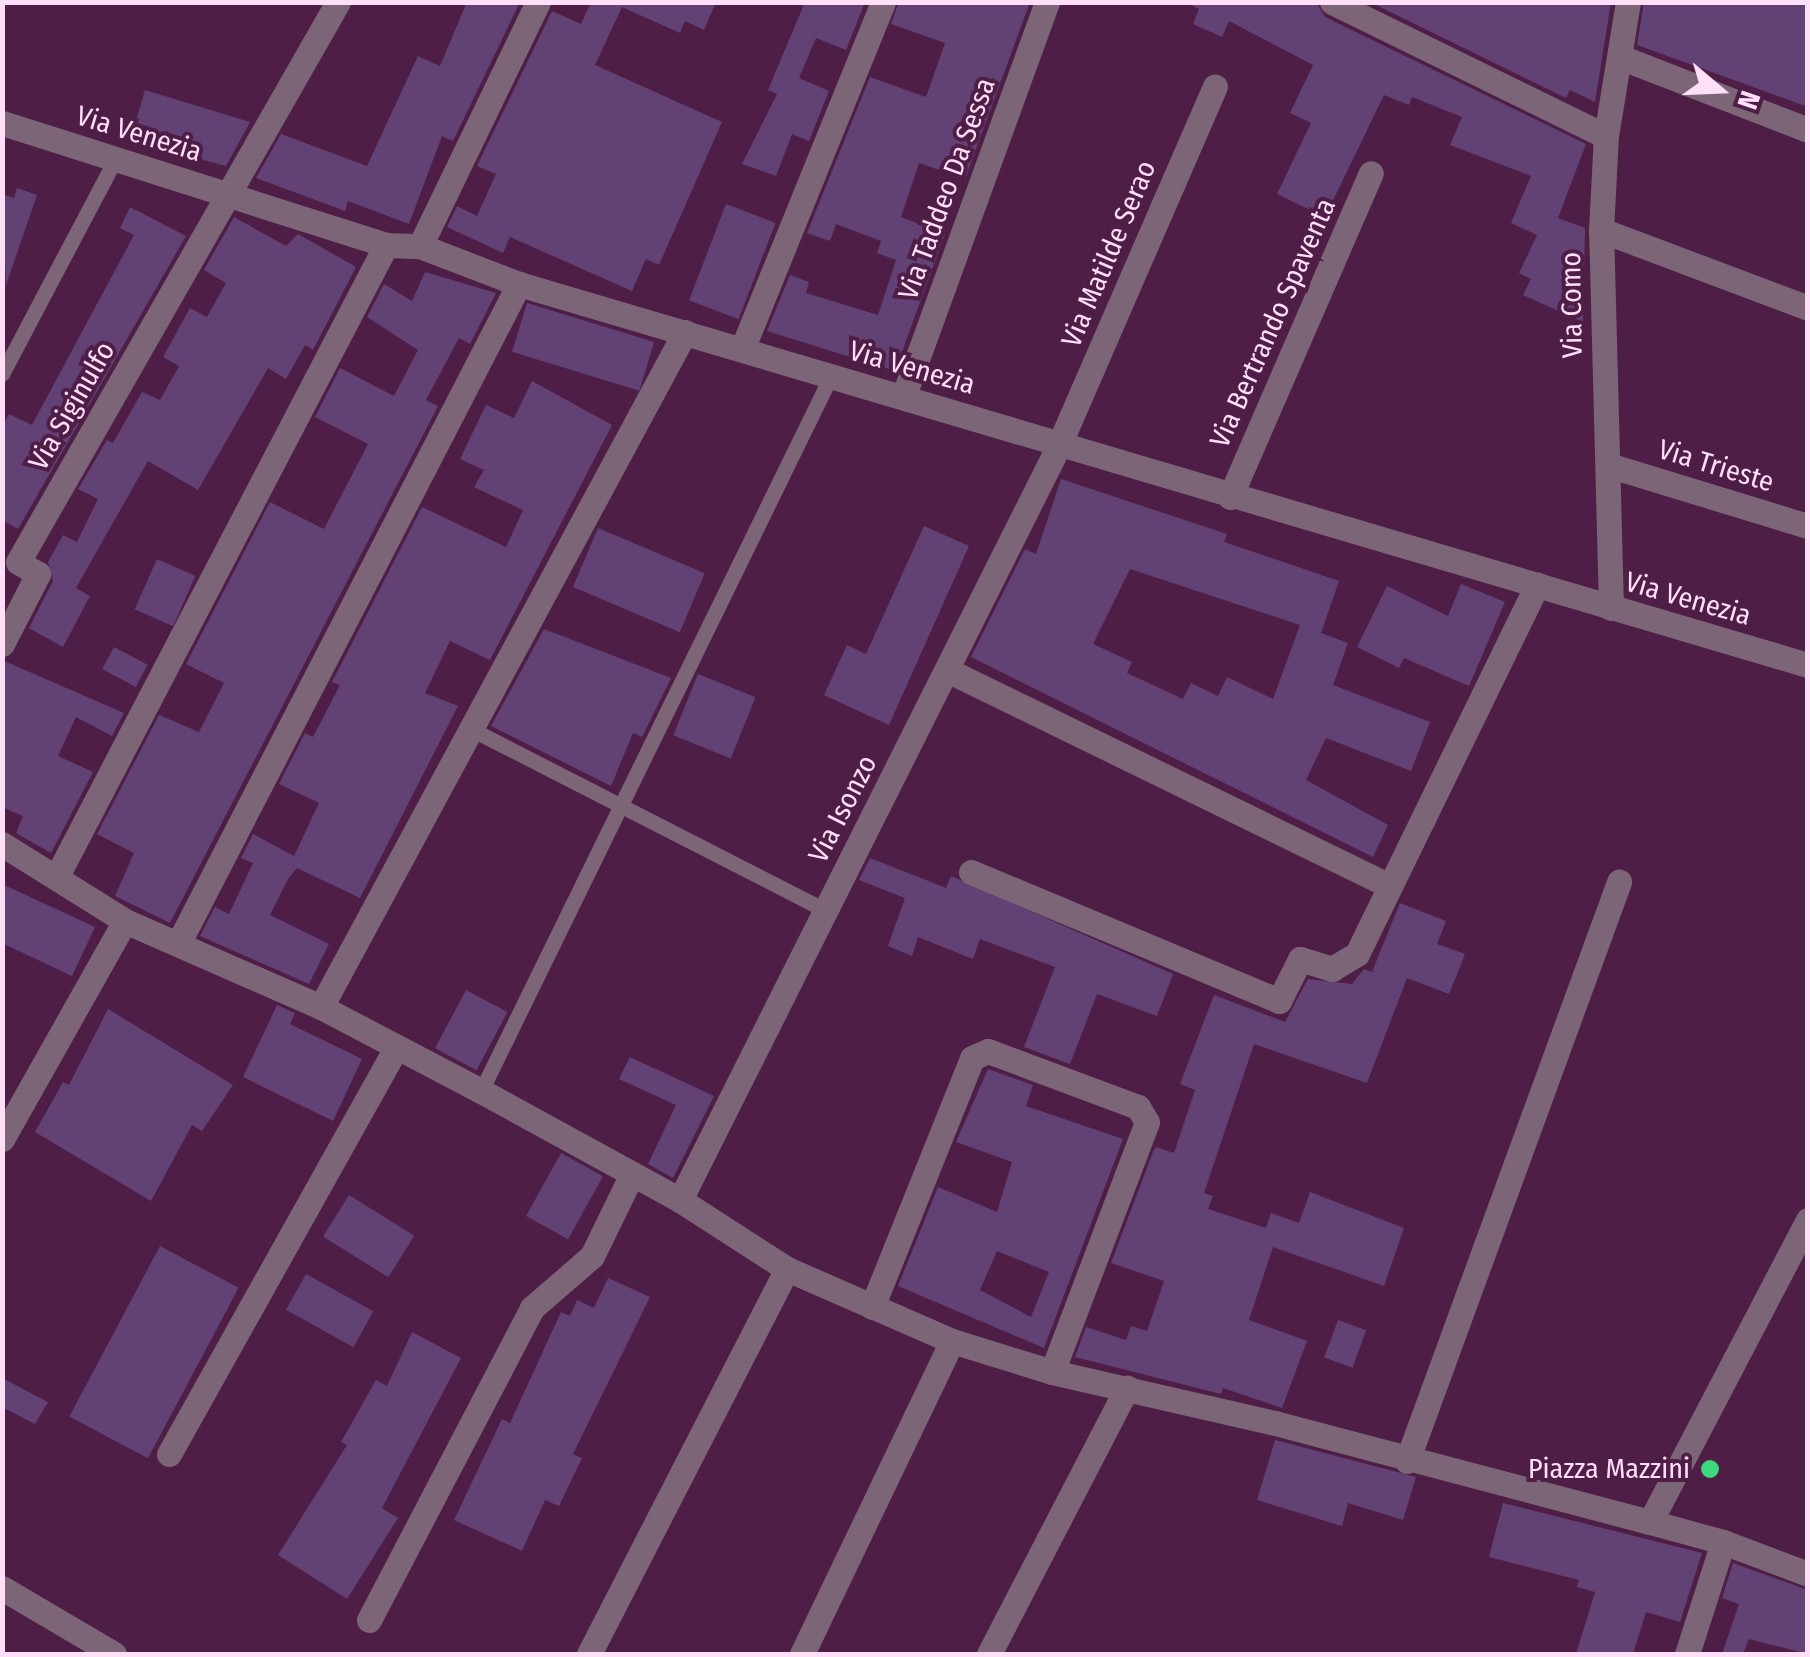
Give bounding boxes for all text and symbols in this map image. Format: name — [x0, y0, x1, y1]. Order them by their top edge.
north arrow — [1670, 40, 1770, 140]
street label: Via Taddeo Da Sessa — [891, 74, 1003, 304]
text: N — [1731, 87, 1767, 113]
street label: Via Venezia — [72, 99, 206, 169]
street label: Via Matilde Serao — [1055, 156, 1163, 352]
street label: Via Bertrando Spaventa — [1203, 193, 1343, 453]
street label: Via Como — [1554, 252, 1590, 358]
street label: Via Venezia — [845, 334, 979, 402]
street label: Via Siginulfo — [22, 336, 122, 476]
street label: Via Trieste — [1654, 433, 1778, 499]
street label: Via Venezia — [1621, 565, 1755, 633]
street label: Via Isonzo — [802, 750, 884, 868]
place label: Piazza Mazzini — [1528, 1452, 1690, 1486]
marker: Piazza Mazzini — [1699, 1458, 1721, 1480]

